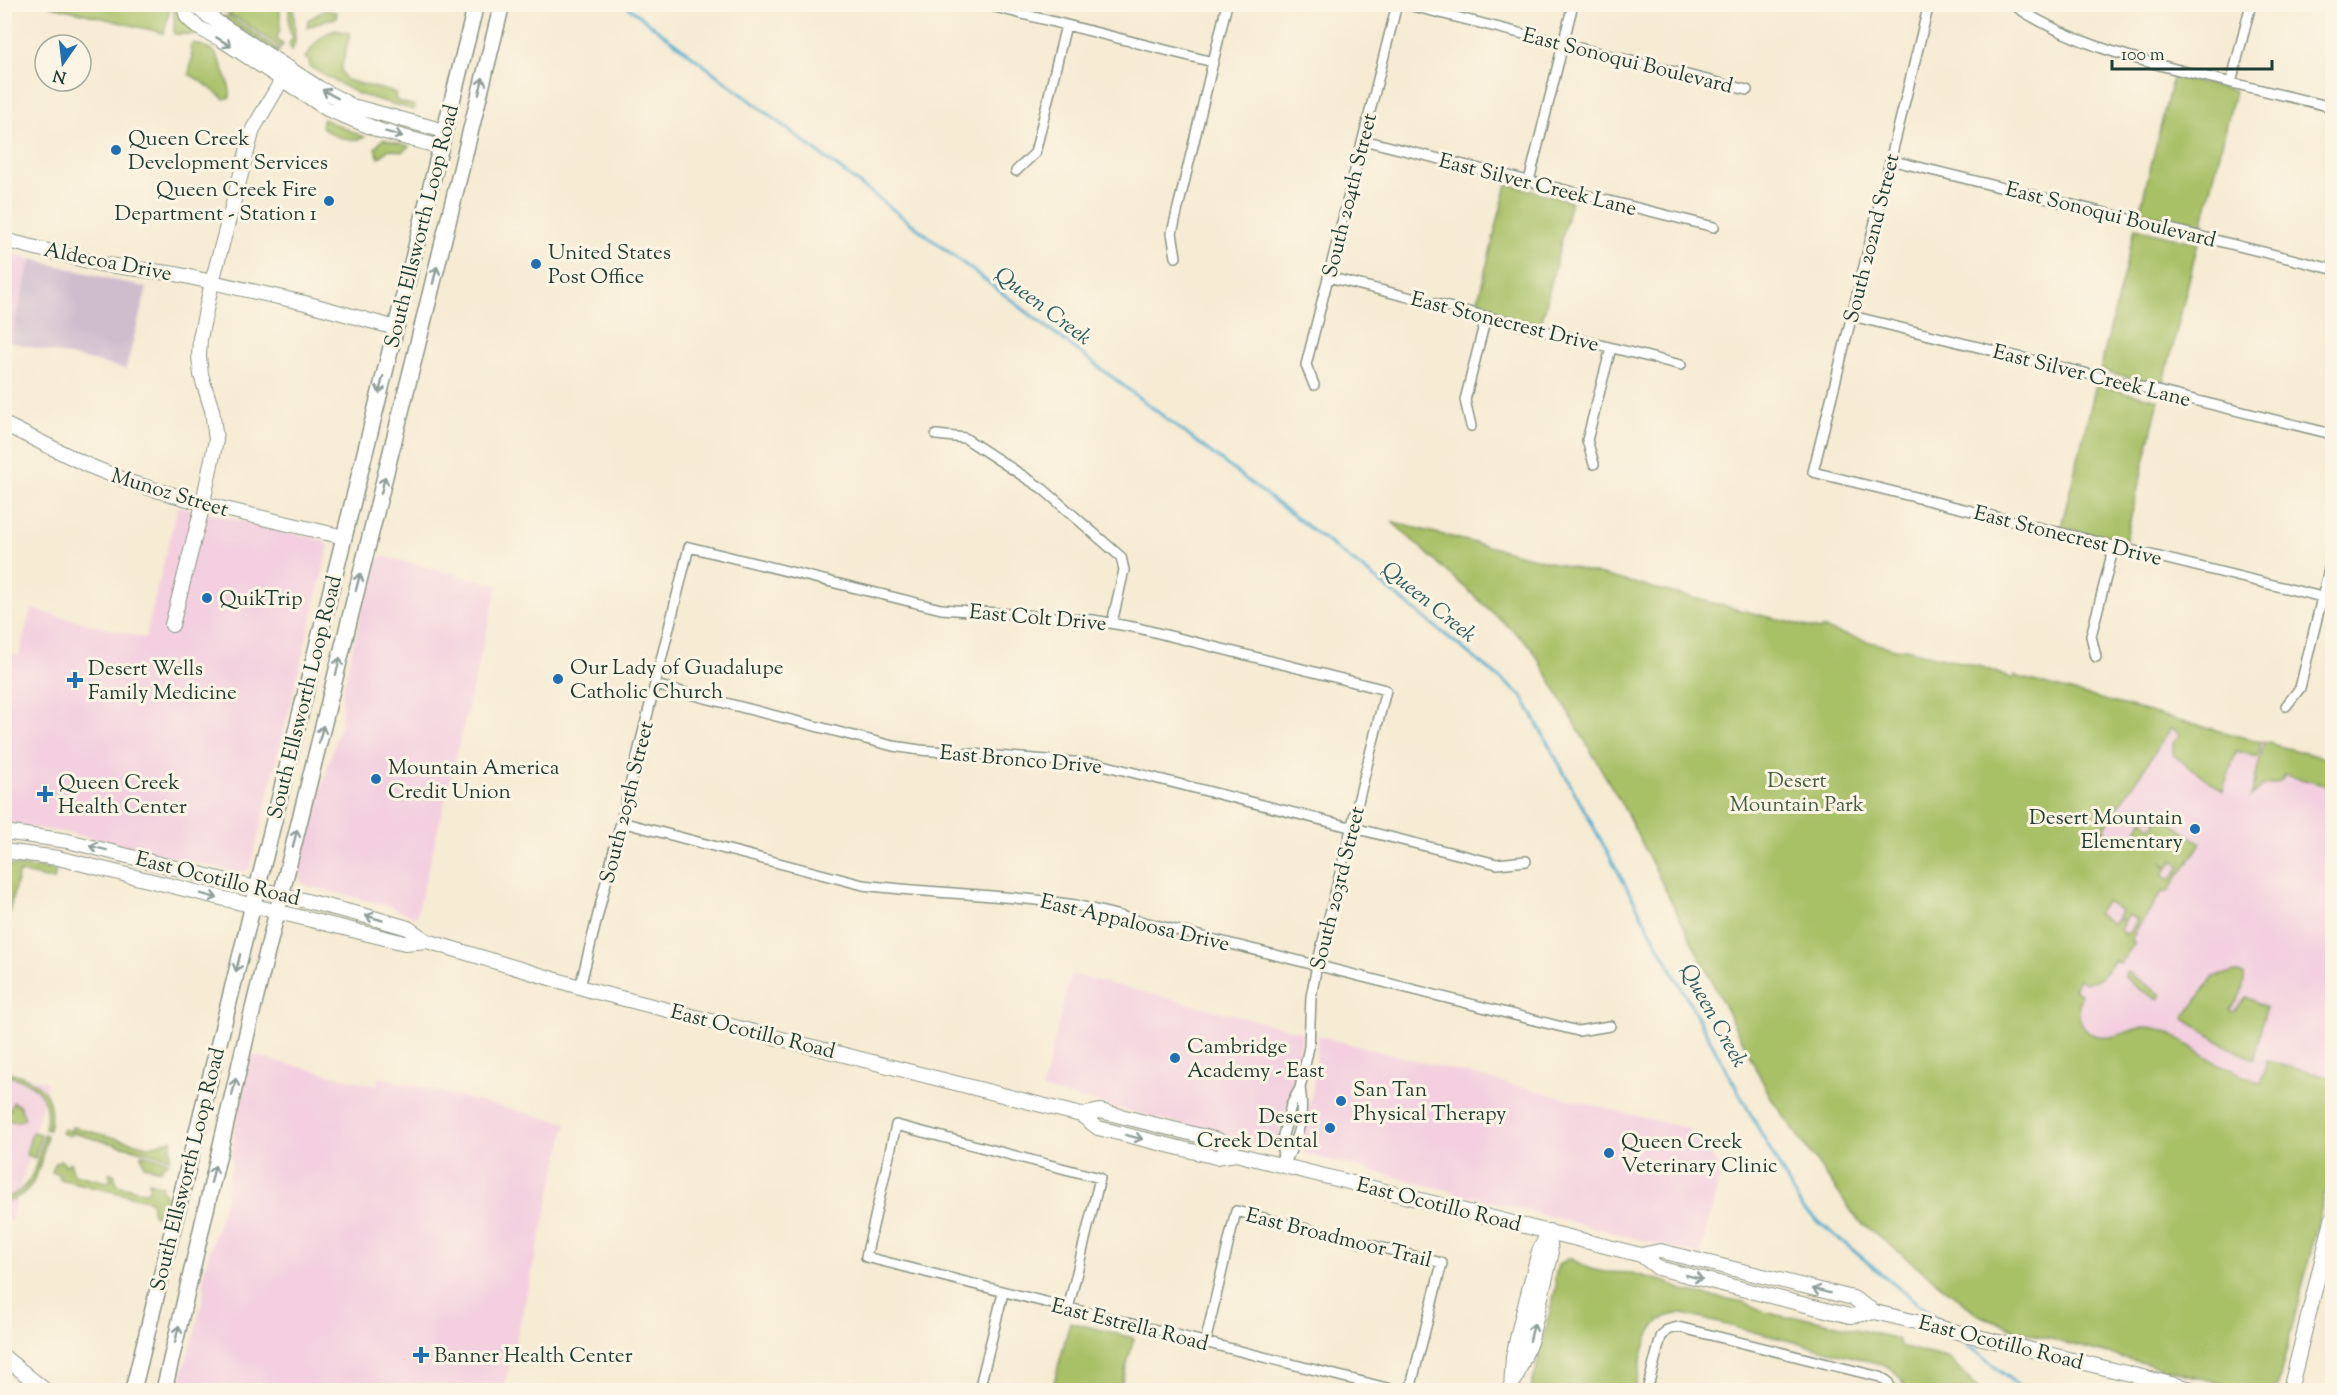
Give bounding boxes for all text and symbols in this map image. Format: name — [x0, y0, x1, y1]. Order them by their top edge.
street label: East Sonoqui Boulevard — [1519, 21, 1736, 103]
north arrow — [33, 33, 93, 93]
scale bar — [2112, 33, 2272, 71]
one-way arrow — [215, 36, 232, 48]
text: 100 m — [2121, 43, 2165, 69]
text: N — [51, 62, 69, 88]
one-way arrow — [476, 76, 488, 95]
one-way arrow — [321, 88, 339, 99]
street label: South Ellsworth Loop Road — [378, 101, 468, 351]
street label: South 204th Street — [1316, 110, 1386, 281]
place label: Queen Creek Development Services — [128, 125, 328, 179]
one-way arrow — [384, 129, 403, 141]
marker: Queen Creek Development Services — [109, 143, 123, 157]
street label: East Silver Creek Lane — [1435, 147, 1640, 225]
street label: South 202nd Street — [1837, 151, 1908, 326]
street label: East Sonoqui Boulevard — [2002, 175, 2219, 257]
place label: Queen Creek Fire Department - Station 1 — [115, 176, 317, 230]
marker: Queen Creek Fire Department - Station 1 — [322, 194, 336, 208]
street label: Aldecoa Drive — [41, 236, 174, 290]
place label: United States Post Office — [548, 239, 671, 293]
marker: United States Post Office — [529, 257, 543, 271]
water label: Queen Creek — [987, 260, 1097, 354]
one-way arrow — [429, 266, 441, 285]
street label: East Stonecrest Drive — [1407, 285, 1602, 361]
street label: East Silver Creek Lane — [1989, 338, 2194, 416]
one-way arrow — [375, 375, 387, 394]
street label: Munoz Street — [107, 462, 232, 526]
one-way arrow — [377, 476, 389, 495]
street label: East Stonecrest Drive — [1970, 499, 2165, 575]
water label: Queen Creek — [1374, 555, 1482, 652]
street label: South Ellsworth Loop Road — [261, 572, 351, 822]
one-way arrow — [353, 573, 365, 592]
place label: QuikTrip — [219, 585, 303, 615]
marker: QuikTrip — [200, 591, 214, 605]
street label: East Colt Drive — [968, 598, 1108, 640]
place label: Our Lady of Guadalupe Catholic Church — [570, 654, 784, 708]
place label: Desert Wells Family Medicine — [88, 655, 237, 709]
one-way arrow — [332, 657, 344, 676]
marker: Desert Wells Family Medicine — [66, 671, 84, 689]
marker: Our Lady of Guadalupe Catholic Church — [551, 672, 565, 686]
street label: South 205th Street — [593, 718, 663, 887]
one-way arrow — [315, 725, 327, 744]
street label: East Bronco Drive — [938, 739, 1103, 783]
place label: Mountain America Credit Union — [388, 754, 560, 808]
park label: Desert Mountain Park — [1730, 767, 1865, 821]
place label: Queen Creek Health Center — [58, 769, 187, 823]
marker: Mountain America Credit Union — [369, 772, 383, 786]
marker: Queen Creek Health Center — [36, 785, 54, 803]
street label: South 203rd Street — [1304, 803, 1374, 973]
place label: Desert Mountain Elementary — [2029, 804, 2184, 858]
marker: Desert Mountain Elementary — [2188, 822, 2202, 836]
one-way arrow — [290, 828, 302, 847]
one-way arrow — [89, 842, 108, 854]
street label: East Ocotillo Road — [132, 845, 303, 915]
street label: East Appaloosa Drive — [1037, 888, 1232, 960]
one-way arrow — [199, 890, 218, 902]
one-way arrow — [365, 912, 384, 923]
one-way arrow — [231, 953, 243, 972]
water label: Queen Creek — [1671, 959, 1754, 1074]
street label: East Ocotillo Road — [667, 998, 838, 1068]
place label: Cambridge Academy - East — [1187, 1033, 1324, 1087]
street label: South Ellsworth Loop Road — [144, 1044, 234, 1294]
marker: Cambridge Academy - East — [1168, 1051, 1182, 1065]
place label: San Tan Physical Therapy — [1353, 1076, 1507, 1130]
one-way arrow — [228, 1078, 240, 1097]
marker: San Tan Physical Therapy — [1334, 1094, 1348, 1108]
place label: Desert Creek Dental — [1197, 1103, 1318, 1157]
marker: Desert Creek Dental — [1323, 1121, 1337, 1135]
place label: Queen Creek Veterinary Clinic — [1621, 1128, 1778, 1182]
one-way arrow — [1124, 1131, 1143, 1143]
marker: Queen Creek Veterinary Clinic — [1602, 1146, 1616, 1160]
one-way arrow — [208, 1165, 220, 1184]
street label: East Ocotillo Road — [1353, 1171, 1524, 1241]
street label: East Broadmoor Trail — [1242, 1201, 1435, 1277]
one-way arrow — [1684, 1272, 1703, 1284]
one-way arrow — [1812, 1284, 1831, 1296]
street label: East Estrella Road — [1048, 1292, 1211, 1360]
street label: East Ocotillo Road — [1915, 1309, 2086, 1379]
one-way arrow — [1527, 1323, 1539, 1342]
one-way arrow — [172, 1324, 184, 1343]
place label: Banner Health Center — [434, 1342, 633, 1372]
marker: Banner Health Center — [412, 1346, 430, 1364]

